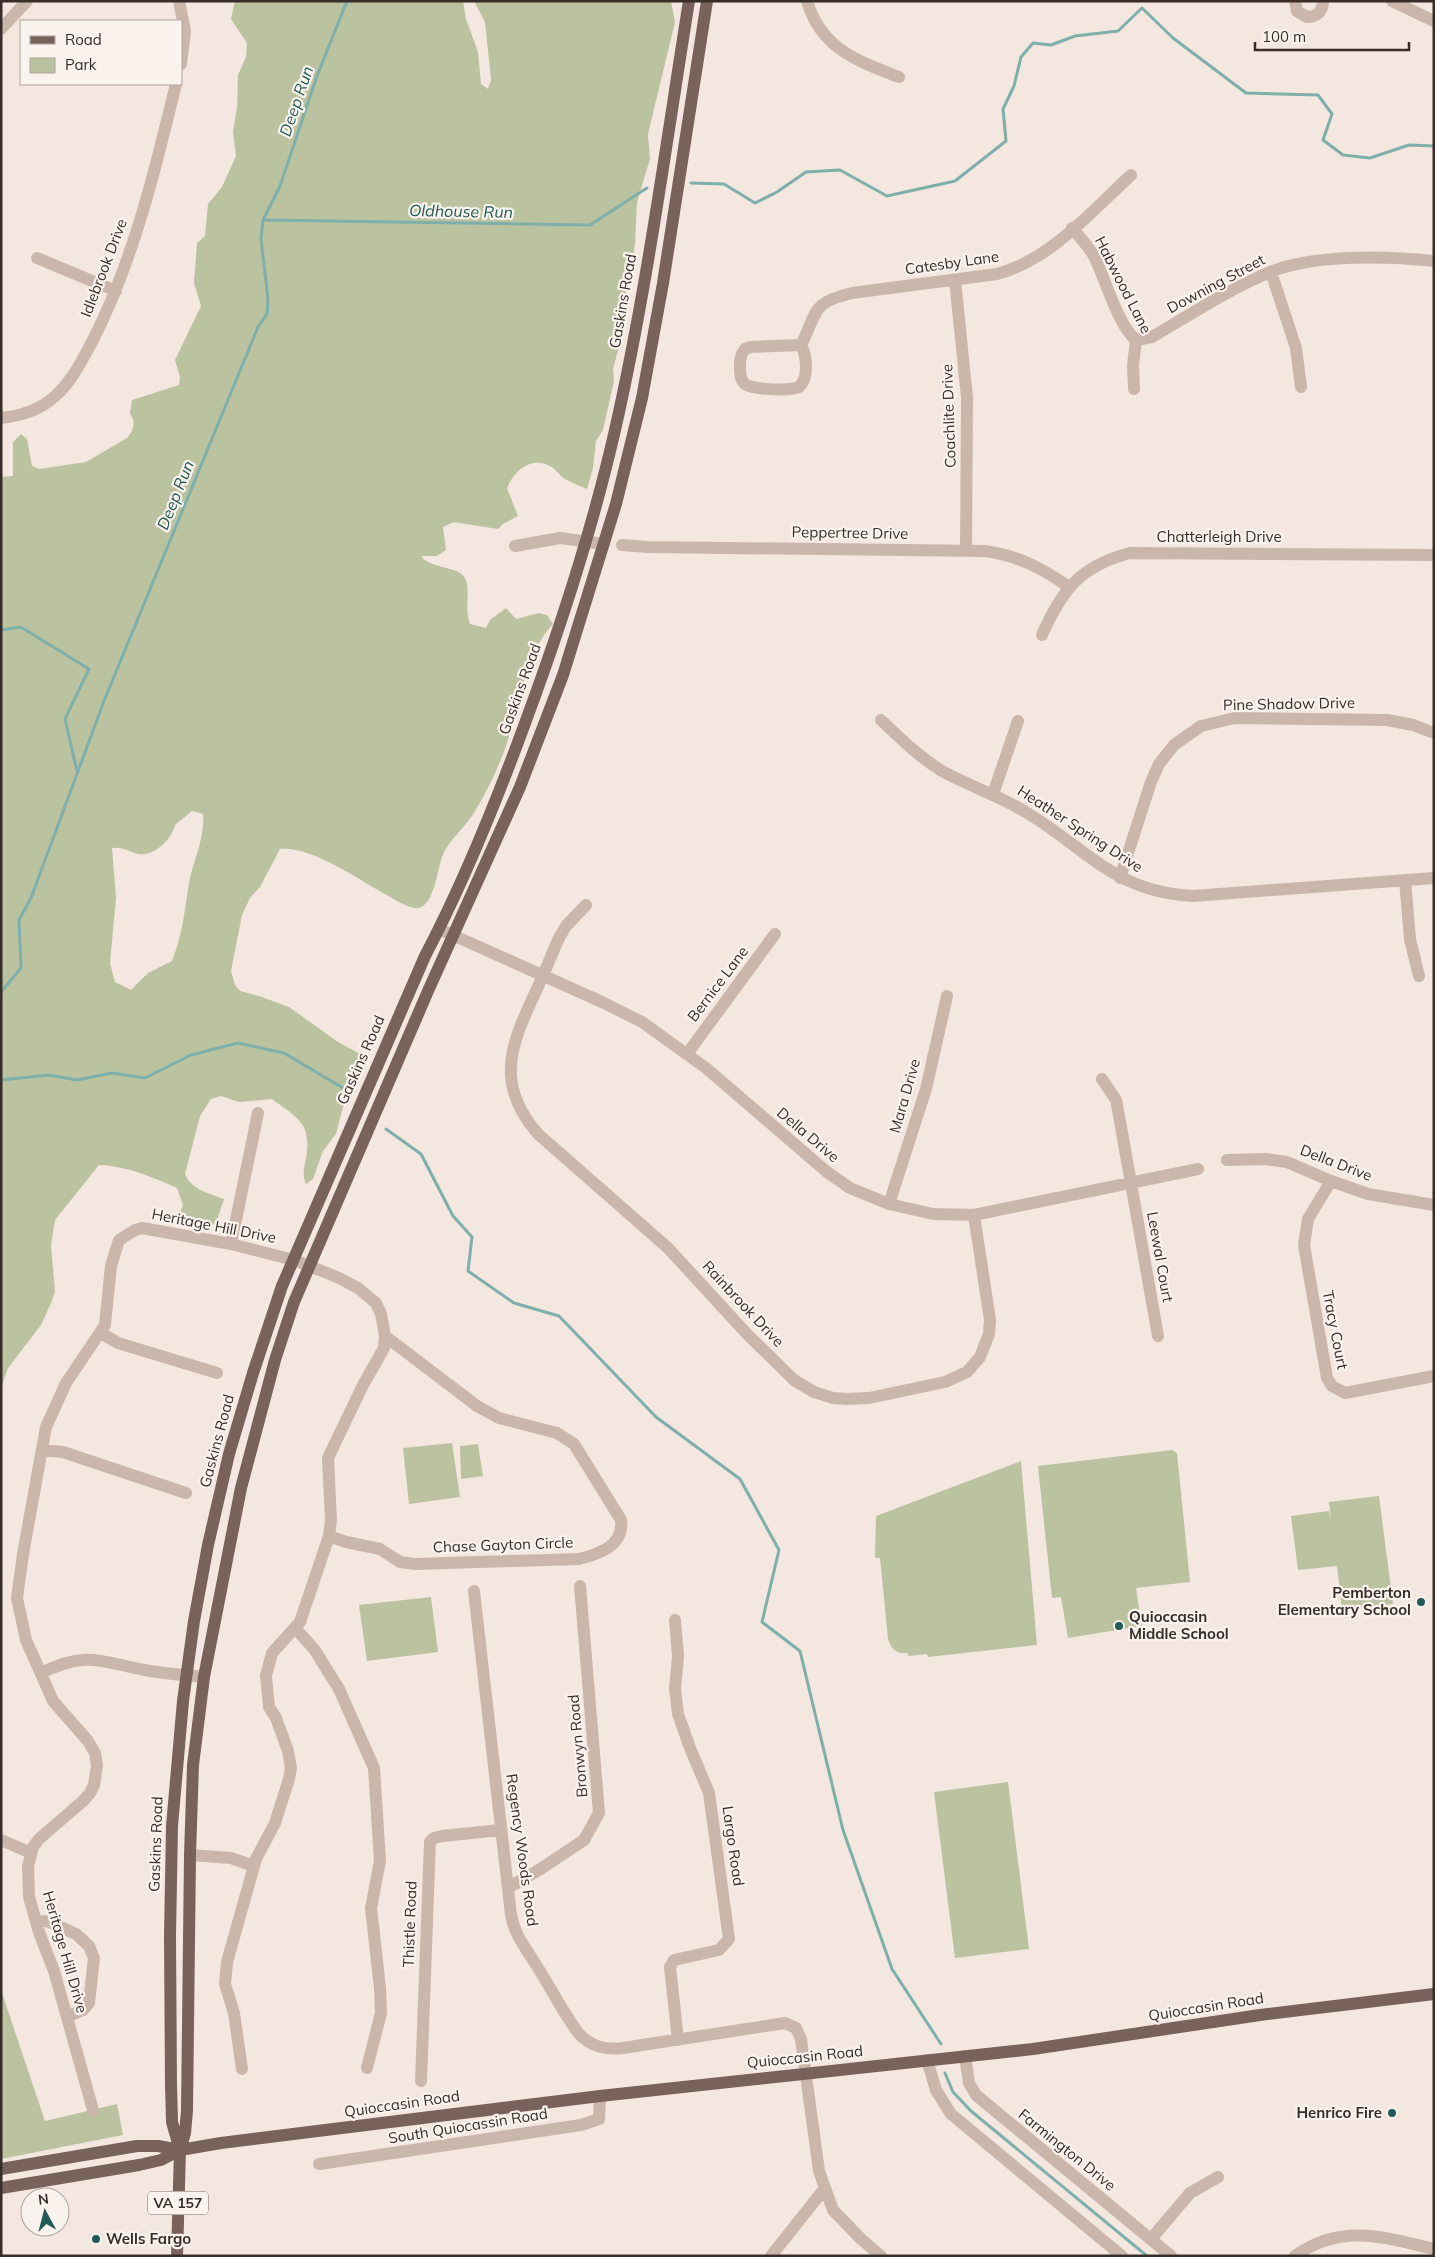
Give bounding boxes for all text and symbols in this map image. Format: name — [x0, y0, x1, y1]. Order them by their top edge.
legend — [20, 20, 182, 85]
scale bar — [1255, 20, 1409, 52]
text: 100 m — [1262, 27, 1306, 46]
text: Road — [65, 30, 102, 49]
text: Park — [65, 55, 97, 74]
water label: Deep Run — [275, 63, 317, 139]
water label: Oldhouse Run — [409, 200, 513, 222]
street label: Idlebrook Drive — [76, 216, 131, 320]
street label: Habwood Lane — [1091, 233, 1156, 337]
street label: Catesby Lane — [904, 247, 1000, 279]
street label: Downing Street — [1163, 250, 1268, 317]
street label: Gaskins Road — [605, 252, 640, 350]
street label: Coachlite Drive — [937, 364, 960, 468]
water label: Deep Run — [152, 457, 198, 533]
street label: Peppertree Drive — [792, 522, 909, 543]
street label: Chatterleigh Drive — [1156, 527, 1282, 546]
street label: Gaskins Road — [494, 641, 545, 737]
street label: Pine Shadow Drive — [1223, 693, 1355, 714]
street label: Heather Spring Drive — [1014, 781, 1146, 876]
street label: Bernice Lane — [683, 942, 752, 1025]
street label: Gaskins Road — [332, 1012, 389, 1107]
street label: Mara Drive — [885, 1057, 924, 1135]
street label: Della Drive — [773, 1103, 843, 1166]
street label: Della Drive — [1297, 1140, 1375, 1185]
street label: Heritage Hill Drive — [150, 1204, 278, 1247]
street label: Leewal Court — [1143, 1210, 1178, 1304]
street label: Rainbrook Drive — [699, 1257, 788, 1351]
street label: Tracy Court — [1319, 1289, 1352, 1371]
street label: Gaskins Road — [195, 1392, 238, 1490]
street label: Chase Gayton Circle — [433, 1533, 573, 1556]
place label: Pemberton Elementary School — [1278, 1583, 1411, 1619]
marker: Pemberton Elementary School — [1415, 1596, 1427, 1608]
place label: Quioccasin Middle School — [1129, 1607, 1229, 1643]
marker: Quioccasin Middle School — [1113, 1620, 1125, 1632]
street label: Bronwyn Road — [564, 1694, 591, 1798]
street label: Regency Woods Road — [502, 1772, 543, 1927]
street label: Gaskins Road — [144, 1796, 167, 1892]
street label: Largo Road — [718, 1805, 749, 1887]
street label: Thistle Road — [398, 1880, 421, 1968]
street label: Heritage Hill Drive — [39, 1888, 92, 2015]
street label: Quioccasin Road — [1147, 1988, 1265, 2025]
street label: Quioccasin Road — [746, 2041, 864, 2072]
street label: Quioccasin Road — [343, 2086, 461, 2121]
place label: Henrico Fire — [1296, 2103, 1382, 2122]
street label: South Quiocassin Road — [387, 2104, 549, 2147]
street label: Farmington Drive — [1015, 2105, 1120, 2195]
marker: Henrico Fire — [1386, 2107, 1398, 2119]
north arrow — [20, 2187, 70, 2237]
text: N — [37, 2190, 50, 2209]
road number: VA 157 — [148, 2192, 208, 2214]
place label: Wells Fargo — [106, 2229, 191, 2248]
marker: Wells Fargo — [90, 2233, 102, 2245]

